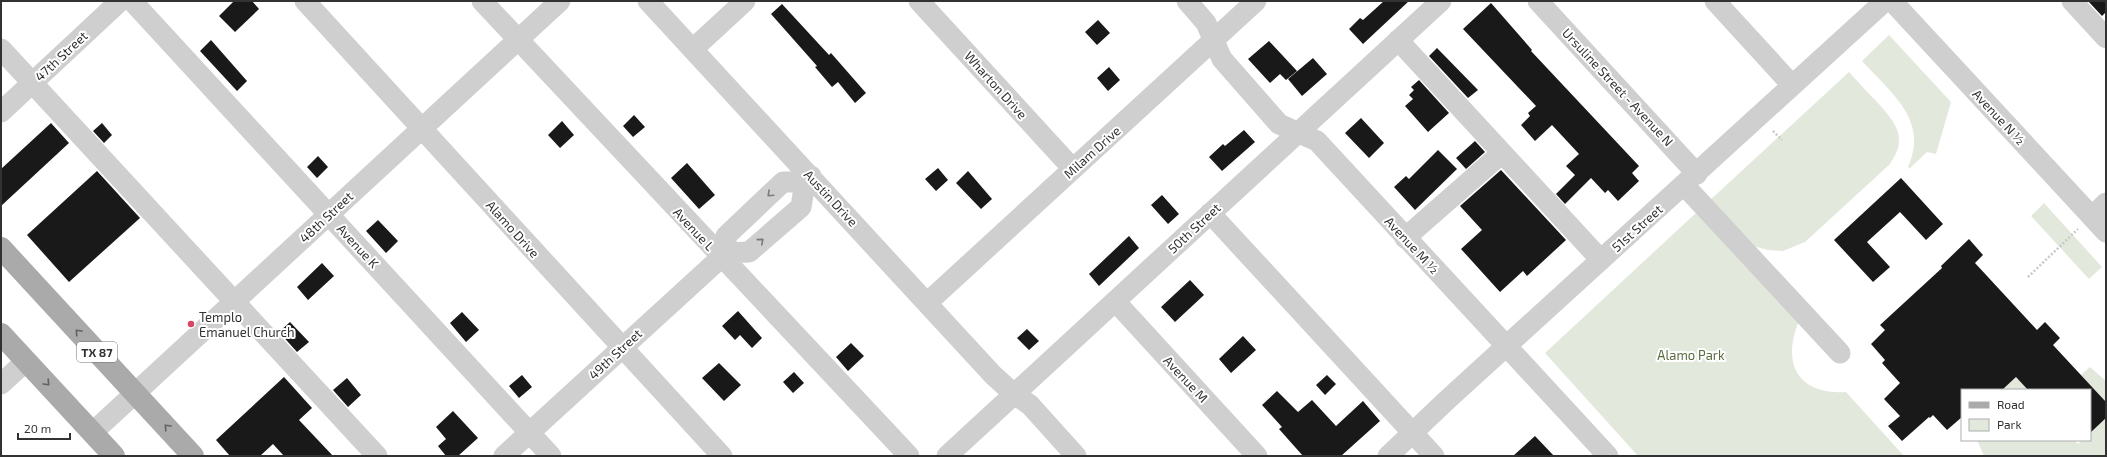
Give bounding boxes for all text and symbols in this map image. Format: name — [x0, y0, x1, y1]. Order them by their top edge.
street label: Ursuline Street - Avenue N — [1559, 25, 1677, 149]
street label: 47th Street — [31, 28, 91, 84]
street label: Wharton Drive — [961, 48, 1031, 122]
street label: Avenue N ½ — [1969, 86, 2029, 148]
street label: Milam Drive — [1060, 122, 1124, 182]
street label: Austin Drive — [801, 166, 861, 230]
street label: 48th Street — [296, 188, 356, 246]
one-way arrow — [768, 189, 775, 196]
street label: Alamo Drive — [483, 197, 543, 261]
street label: 50th Street — [1164, 199, 1224, 256]
street label: 51st Street — [1608, 201, 1666, 255]
street label: Avenue L — [670, 204, 718, 254]
street label: Avenue M ½ — [1381, 213, 1443, 277]
street label: Avenue K — [334, 221, 383, 271]
one-way arrow — [757, 239, 764, 246]
place label: Templo Emanuel Church — [199, 309, 295, 340]
marker: Templo Emanuel Church — [186, 319, 196, 329]
street label: 49th Street — [585, 325, 645, 383]
one-way arrow — [76, 329, 83, 337]
road number: TX 87 — [77, 342, 117, 362]
park label: Alamo Park — [1657, 347, 1725, 363]
street label: Avenue M — [1160, 352, 1212, 406]
one-way arrow — [42, 378, 49, 386]
legend — [1961, 389, 2091, 441]
text: Road — [1997, 397, 2025, 411]
scale bar — [18, 415, 70, 441]
text: Park — [1997, 417, 2022, 431]
text: 20 m — [24, 421, 51, 435]
one-way arrow — [164, 424, 171, 432]

